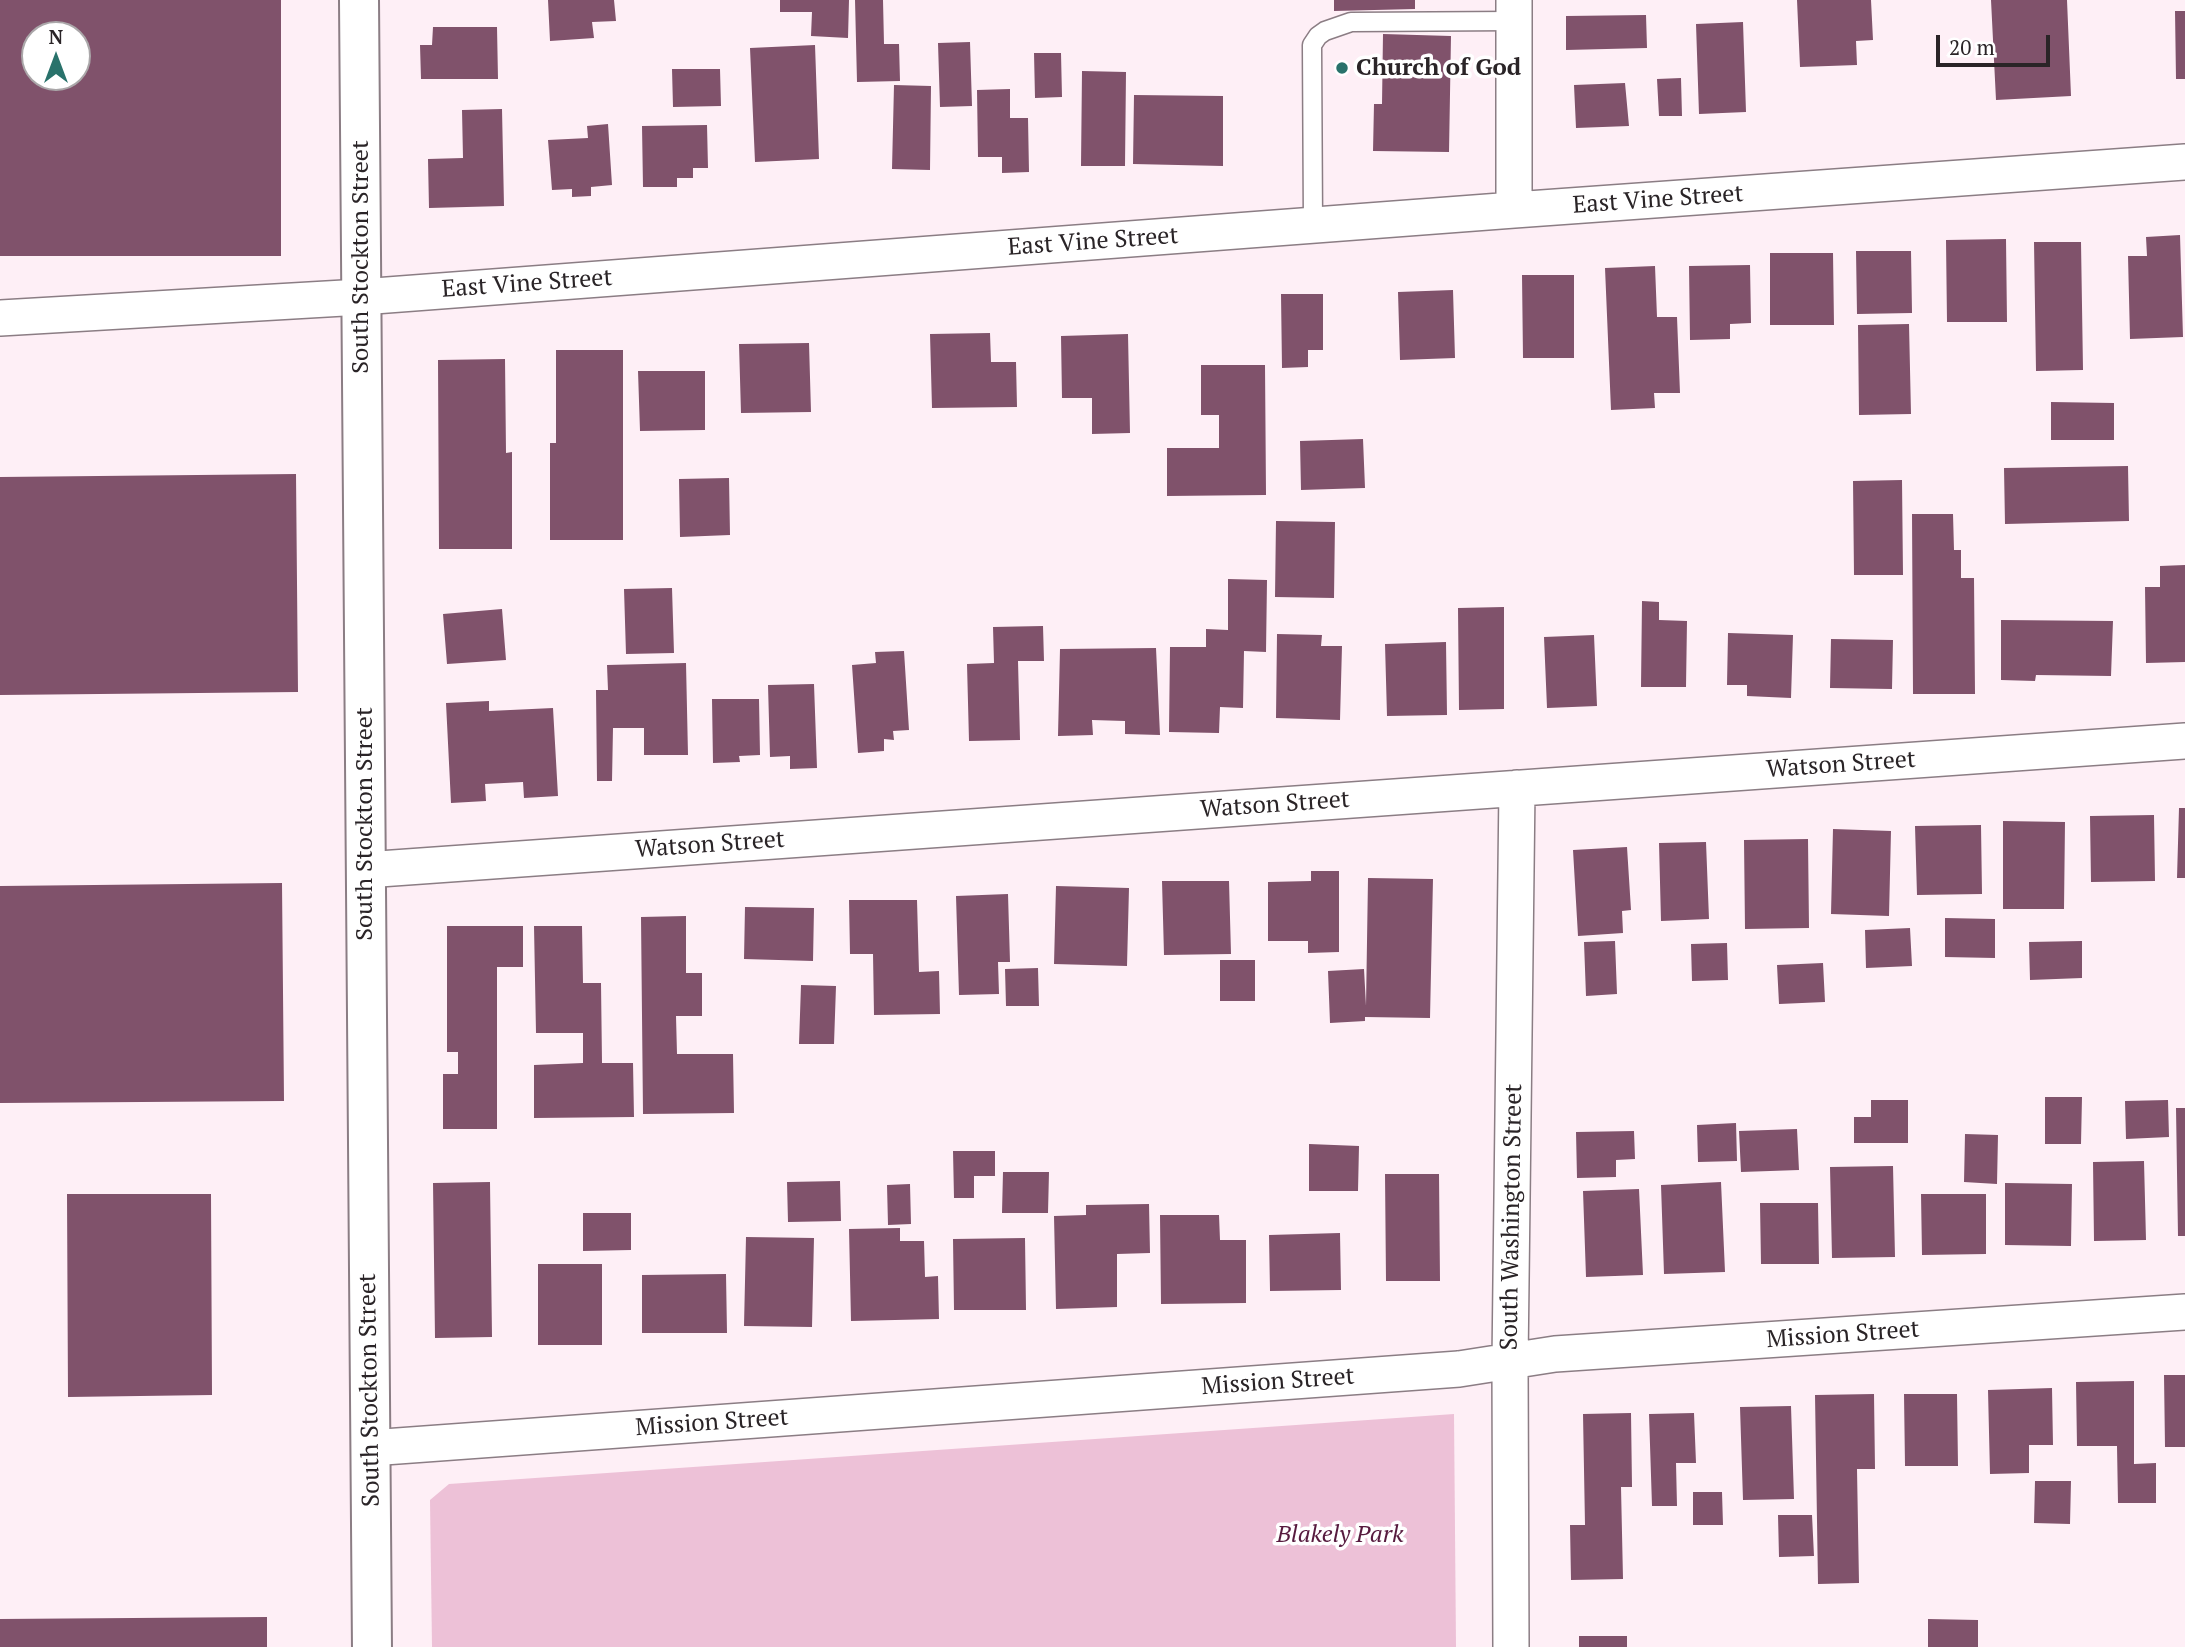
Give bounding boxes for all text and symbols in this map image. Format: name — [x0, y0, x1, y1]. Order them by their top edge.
north arrow — [21, 21, 91, 91]
scale bar — [1940, 21, 2054, 65]
text: N — [49, 24, 63, 49]
text: 20 m — [1949, 33, 1995, 61]
place label: Church of God — [1356, 54, 1521, 82]
marker: Church of God — [1334, 60, 1350, 76]
street label: South Stockton Street — [347, 140, 375, 374]
street label: East Vine Street — [1572, 180, 1744, 220]
street label: East Vine Street — [1007, 222, 1179, 262]
street label: East Vine Street — [441, 264, 613, 304]
street label: South Stockton Street — [351, 707, 379, 941]
street label: Watson Street — [1765, 745, 1917, 785]
street label: Watson Street — [1199, 785, 1351, 825]
street label: Watson Street — [634, 825, 786, 865]
street label: South Washington Street — [1495, 1083, 1529, 1351]
street label: South Stockton Street — [354, 1273, 386, 1507]
street label: Mission Street — [1765, 1315, 1921, 1355]
street label: Mission Street — [1200, 1362, 1356, 1402]
street label: Mission Street — [634, 1403, 790, 1443]
park label: Blakely Park — [1277, 1521, 1403, 1549]

